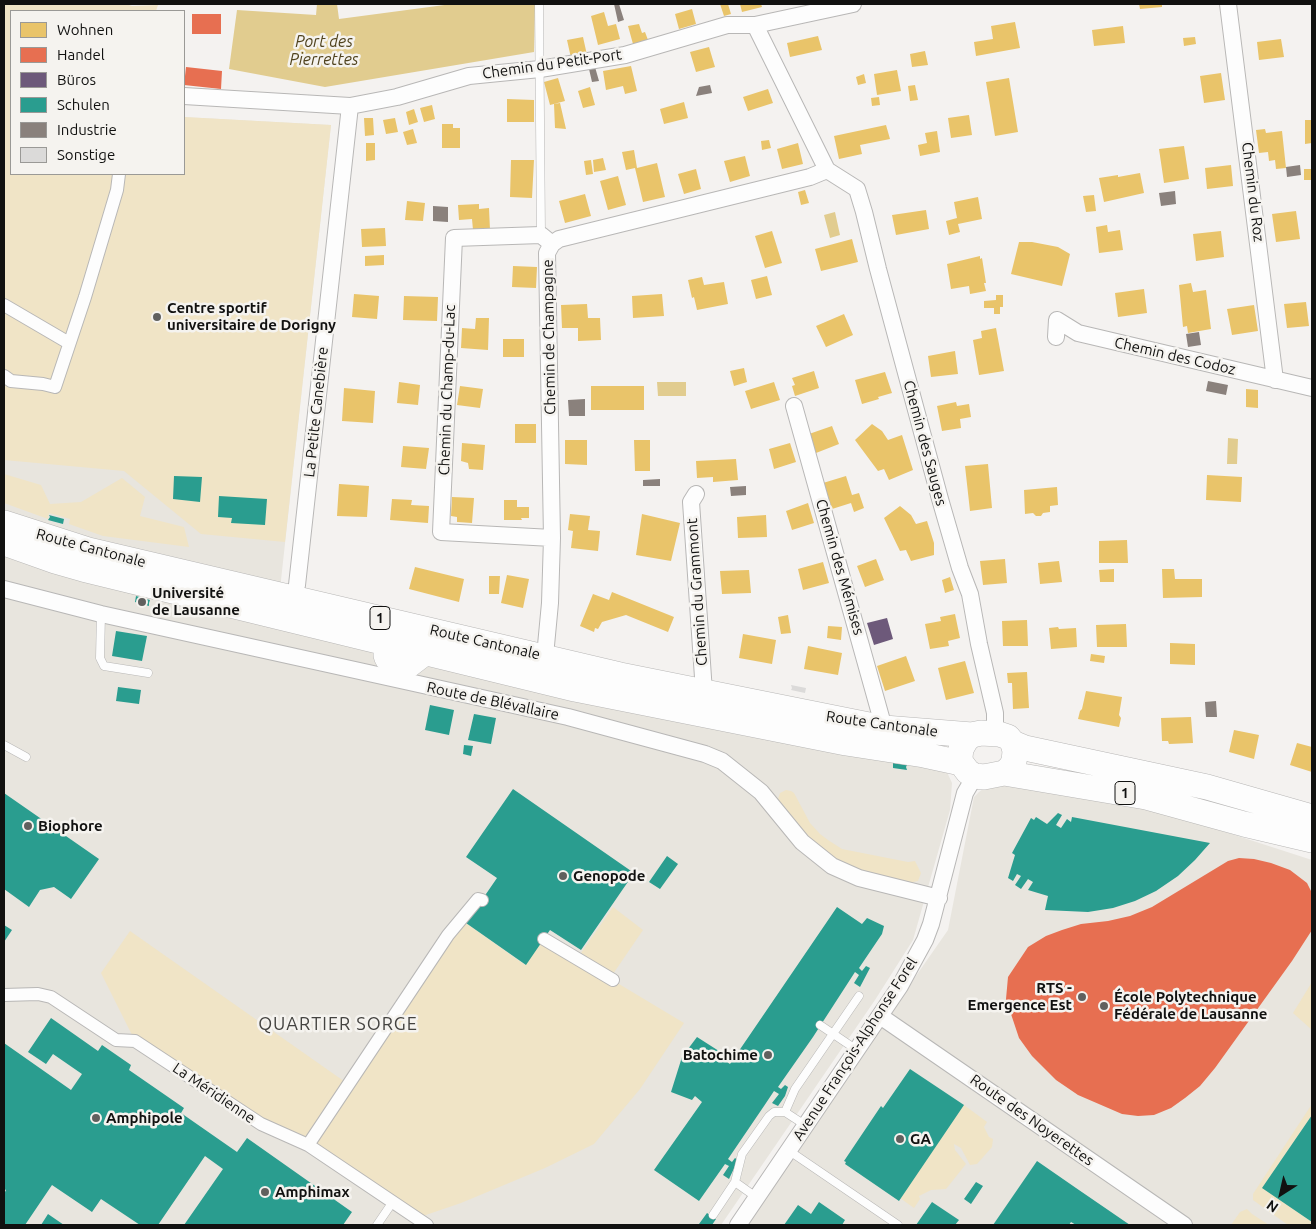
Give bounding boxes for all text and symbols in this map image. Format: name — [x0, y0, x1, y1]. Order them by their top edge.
legend — [10, 10, 185, 175]
text: Wohnen — [57, 21, 113, 38]
water label: Port des Pierrettes — [290, 32, 358, 70]
street label: Chemin du Petit-Port — [481, 45, 623, 83]
text: Handel — [57, 46, 105, 63]
text: Büros — [57, 71, 96, 88]
text: Schulen — [57, 96, 110, 113]
text: Industrie — [57, 121, 117, 138]
street label: Chemin du Roz — [1238, 141, 1268, 243]
text: Sonstige — [57, 146, 115, 163]
street label: Chemin de Champagne — [539, 259, 559, 415]
place label: Centre sportif universitaire de Dorigny — [167, 299, 336, 334]
street label: Chemin du Champ-du-Lac — [435, 304, 459, 476]
marker: Centre sportif universitaire de Dorigny — [151, 311, 163, 323]
street label: Chemin des Codoz — [1113, 333, 1237, 379]
street label: La Petite Canebière — [300, 346, 332, 478]
street label: Chemin des Sauges — [900, 378, 950, 508]
street label: Chemin des Mémises — [812, 497, 868, 637]
street label: Chemin du Grammont — [683, 518, 711, 666]
street label: Route Cantonale — [34, 525, 148, 571]
place label: Université de Lausanne — [152, 584, 240, 619]
marker: Université de Lausanne — [136, 596, 148, 608]
road number: 1 — [370, 606, 390, 630]
street label: Route Cantonale — [428, 621, 542, 663]
street label: Route de Blévallaire — [425, 678, 561, 724]
street label: Route Cantonale — [825, 707, 939, 741]
road number: 1 — [1115, 781, 1135, 804]
place label: Biophore — [38, 817, 103, 835]
marker: Biophore — [22, 820, 34, 832]
place label: Genopode — [573, 867, 645, 885]
marker: Genopode — [557, 870, 569, 882]
street label: Avenue François-Alphonse Forel — [789, 954, 921, 1144]
place label: RTS - Emergence Est — [967, 979, 1072, 1014]
place label: École Polytechnique Fédérale de Lausanne — [1114, 988, 1267, 1023]
marker: RTS - Emergence Est — [1076, 991, 1088, 1003]
marker: École Polytechnique Fédérale de Lausanne — [1098, 1000, 1110, 1012]
district label: QUARTIER SORGE — [256, 1013, 420, 1035]
place label: Batochime — [683, 1046, 758, 1064]
marker: Batochime — [762, 1049, 774, 1061]
street label: La Méridienne — [169, 1059, 259, 1127]
street label: Route des Noyerettes — [967, 1071, 1097, 1169]
place label: Amphipole — [106, 1109, 183, 1127]
marker: Amphipole — [90, 1112, 102, 1124]
place label: GA — [910, 1130, 931, 1148]
marker: GA — [894, 1133, 906, 1145]
north arrow — [1256, 1169, 1306, 1219]
place label: Amphimax — [275, 1183, 350, 1201]
marker: Amphimax — [259, 1186, 271, 1198]
text: N — [1264, 1197, 1281, 1216]

